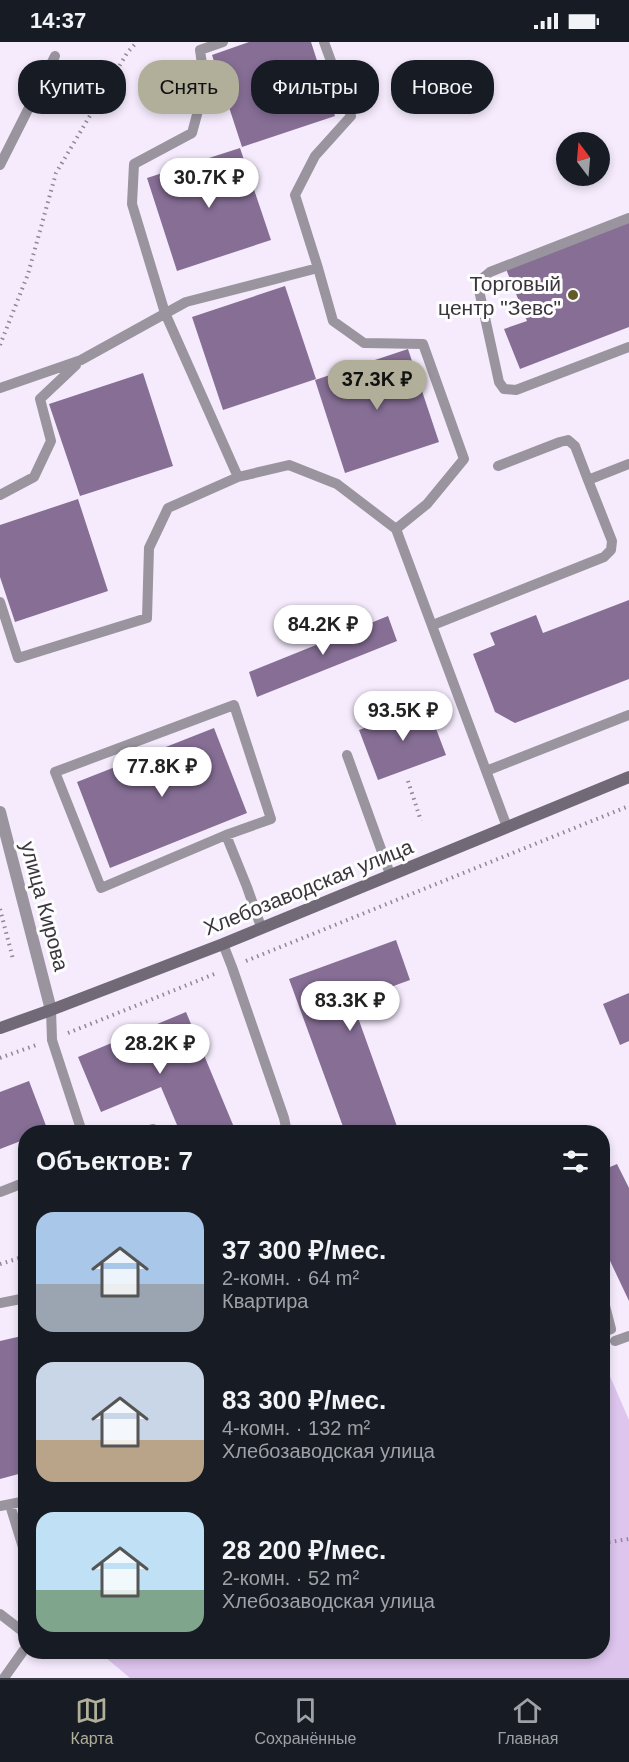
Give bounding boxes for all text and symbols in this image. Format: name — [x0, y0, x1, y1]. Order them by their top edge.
text: 14:37 — [30, 8, 86, 33]
chip: Купить — [18, 60, 126, 114]
chip: Снять — [138, 60, 239, 114]
chip: Фильтры — [251, 60, 379, 114]
chip: Новое — [391, 60, 494, 114]
north arrow — [556, 132, 610, 186]
map controls — [556, 132, 610, 186]
pin: 30.7K ₽ — [154, 158, 264, 209]
text: 30.7K ₽ — [174, 166, 244, 188]
place label: Торговый центр "Зевс" — [438, 272, 561, 319]
marker: Торговый центр "Зевс" — [566, 288, 580, 302]
pin: 37.3K ₽ — [322, 360, 432, 411]
text: 37.3K ₽ — [342, 368, 412, 390]
pin: 84.2K ₽ — [268, 605, 378, 656]
text: 84.2K ₽ — [288, 613, 358, 635]
pin: 93.5K ₽ — [348, 691, 458, 742]
text: 93.5K ₽ — [368, 699, 438, 721]
pin: 77.8K ₽ — [107, 747, 217, 798]
text: 77.8K ₽ — [127, 755, 197, 777]
street label: Хлебозаводская улица — [200, 834, 416, 940]
street label: улица Кирова — [17, 839, 73, 974]
pin: 83.3K ₽ — [295, 981, 405, 1032]
text: 83.3K ₽ — [315, 989, 385, 1011]
pin: 28.2K ₽ — [105, 1024, 215, 1075]
text: 28.2K ₽ — [125, 1032, 195, 1054]
icon: filters — [559, 1145, 592, 1178]
text: Объектов: 7 — [36, 1146, 193, 1176]
text: 37 300 ₽/мес. — [222, 1235, 386, 1265]
icon: home — [84, 1236, 156, 1308]
text: 2-комн. · 64 m² — [222, 1267, 359, 1289]
text: Квартира — [222, 1290, 308, 1312]
text: 83 300 ₽/мес. — [222, 1385, 386, 1415]
icon: home — [84, 1386, 156, 1458]
text: 4-комн. · 132 m² — [222, 1417, 370, 1439]
text: Хлебозаводская улица — [222, 1440, 435, 1462]
text: 28 200 ₽/мес. — [222, 1535, 386, 1565]
icon: home — [84, 1536, 156, 1608]
text: 2-комн. · 52 m² — [222, 1567, 359, 1589]
text: Хлебозаводская улица — [222, 1590, 435, 1612]
tab: Карта — [71, 1694, 113, 1748]
tab: Сохранённые — [255, 1694, 356, 1748]
tab: Главная — [498, 1694, 558, 1748]

